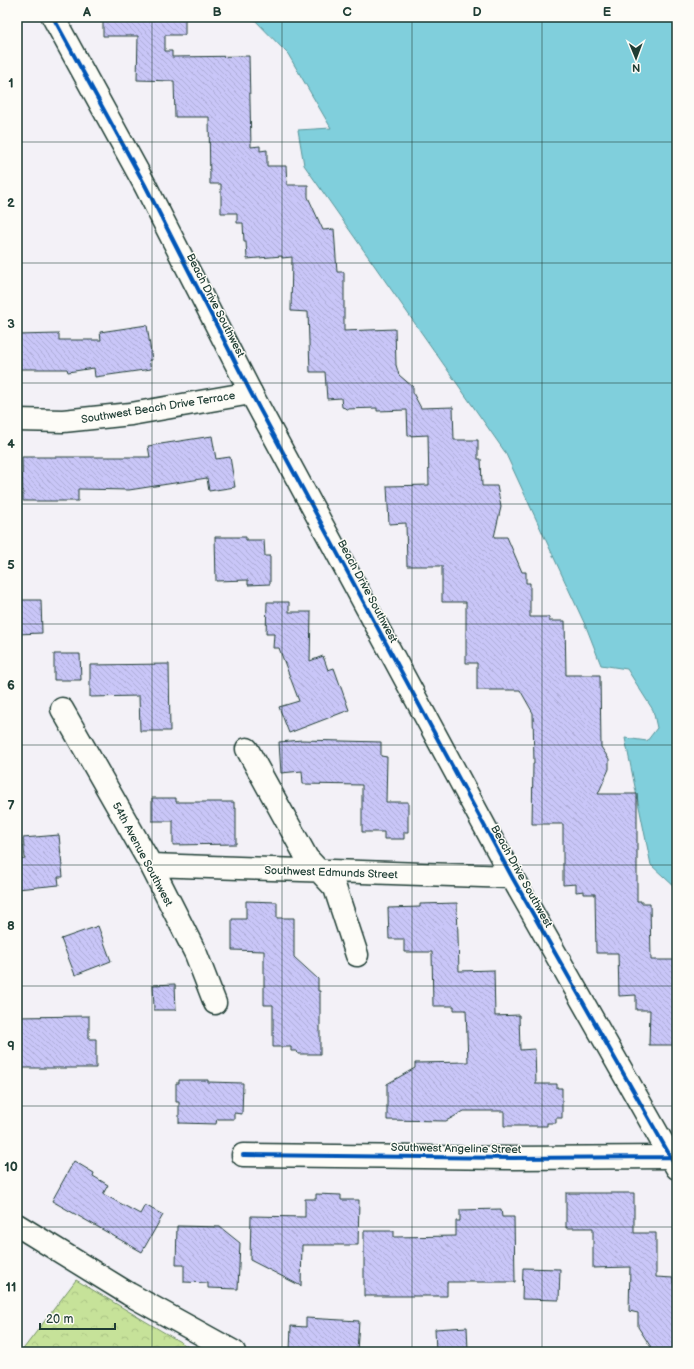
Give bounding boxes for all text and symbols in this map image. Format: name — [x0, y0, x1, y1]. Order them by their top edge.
text: A — [82, 4, 91, 20]
text: B — [212, 4, 222, 20]
text: C — [342, 4, 352, 20]
text: D — [472, 4, 482, 20]
text: E — [603, 4, 612, 20]
north arrow — [616, 38, 656, 78]
text: N — [632, 61, 640, 74]
text: 1 — [8, 75, 14, 91]
text: 2 — [7, 195, 15, 211]
street label: Beach Drive Southwest — [184, 251, 248, 360]
text: 3 — [7, 316, 15, 332]
street label: Southwest Beach Drive Terrace — [80, 389, 237, 426]
text: 4 — [7, 436, 15, 452]
street label: Beach Drive Southwest — [335, 538, 401, 645]
text: 5 — [7, 557, 15, 573]
text: 6 — [7, 677, 15, 693]
text: 7 — [7, 798, 15, 814]
street label: 54th Avenue Southwest — [110, 800, 176, 909]
street label: Beach Drive Southwest — [488, 823, 555, 930]
street label: Southwest Edmunds Street — [264, 864, 399, 881]
text: 8 — [7, 918, 15, 934]
text: 9 — [7, 1038, 15, 1054]
street label: Southwest Angeline Street — [391, 1141, 522, 1156]
text: 10 — [4, 1159, 18, 1175]
text: 11 — [6, 1279, 16, 1295]
scale bar — [40, 1305, 115, 1331]
text: 20 m — [46, 1312, 73, 1327]

